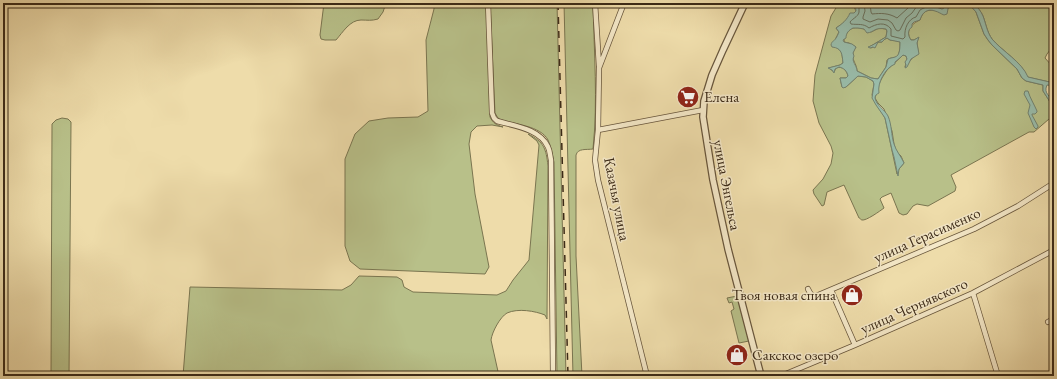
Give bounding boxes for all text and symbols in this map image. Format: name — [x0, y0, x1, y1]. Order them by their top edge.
supermarket icon: Елена — [675, 84, 701, 110]
place label: Елена — [704, 87, 739, 106]
street label: улица Энгельса — [709, 138, 746, 232]
street label: Казачья улица — [600, 156, 635, 242]
street label: улица Герасименко — [870, 202, 983, 267]
street label: улица Чернявского — [857, 273, 970, 338]
shop icon: Твоя новая спина — [839, 282, 865, 308]
place label: Твоя новая спина — [732, 285, 836, 304]
shop icon: Сакское озеро — [724, 342, 750, 368]
place label: Сакское озеро — [752, 345, 839, 364]

